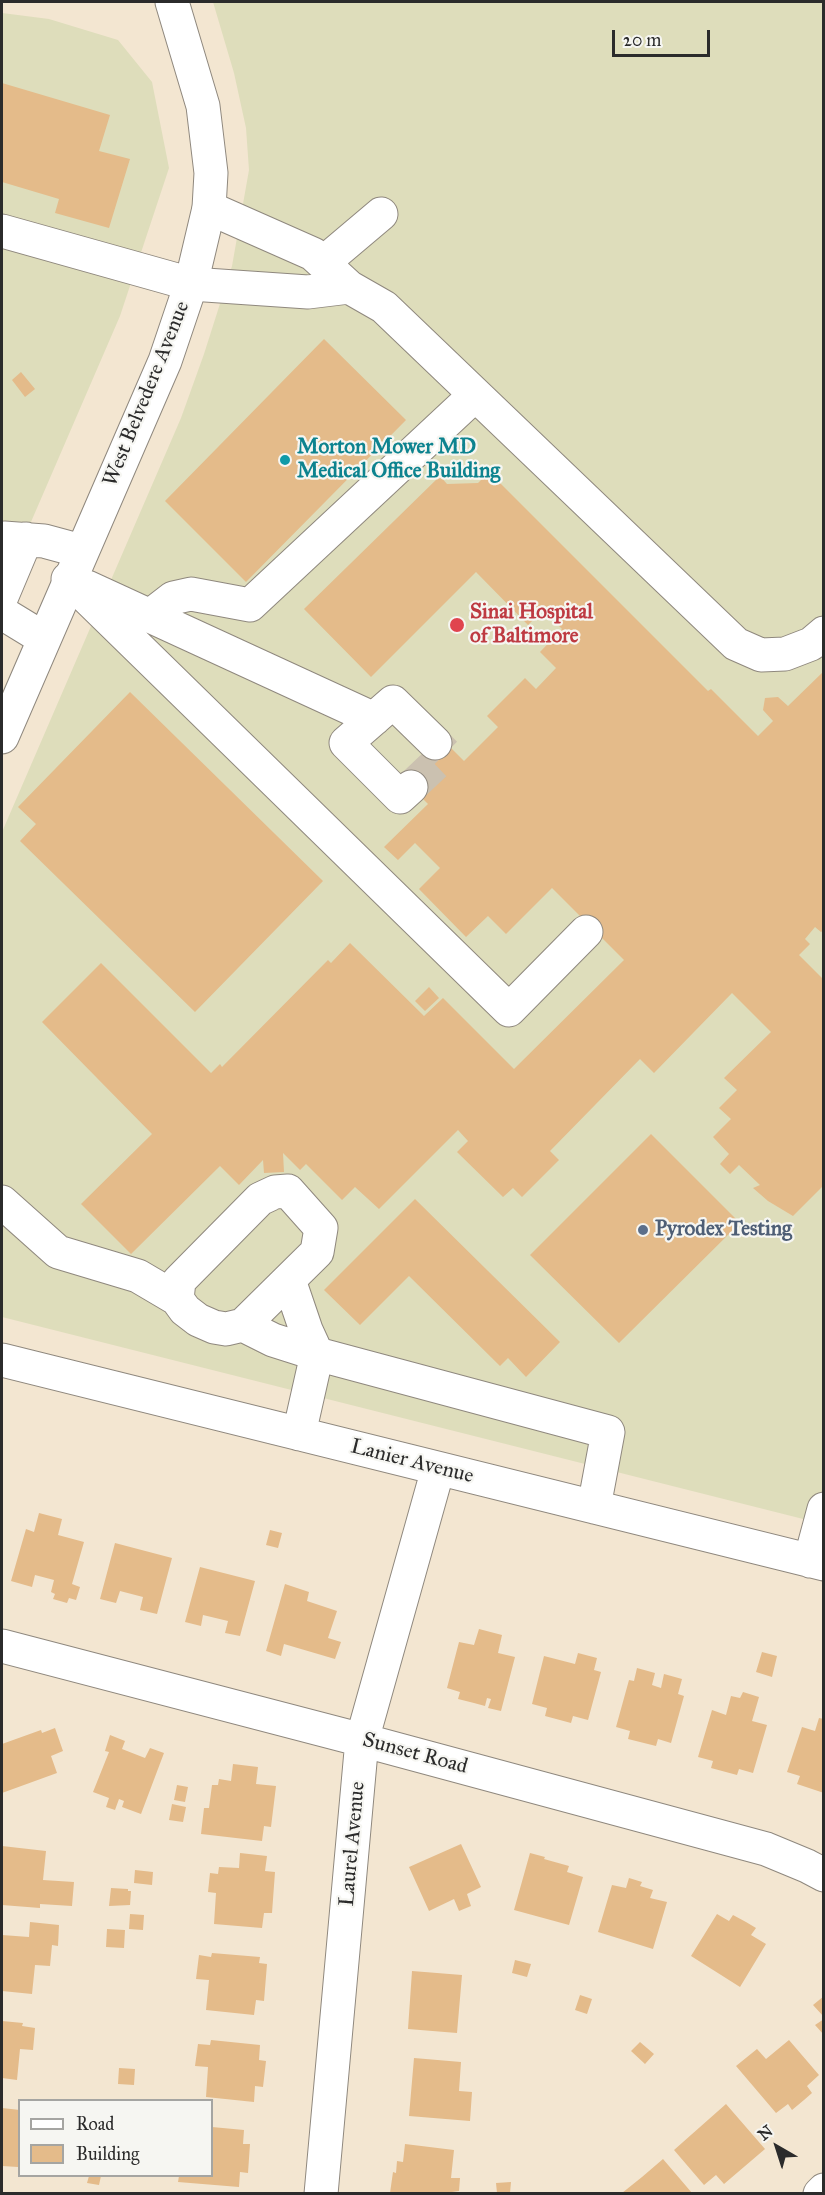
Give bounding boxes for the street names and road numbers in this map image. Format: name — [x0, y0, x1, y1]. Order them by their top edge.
street label: West Belvedere Avenue — [98, 298, 196, 490]
street label: Lanier Avenue — [348, 1435, 476, 1489]
street label: Sunset Road — [360, 1728, 470, 1780]
street label: Laurel Avenue — [335, 1780, 371, 1908]

